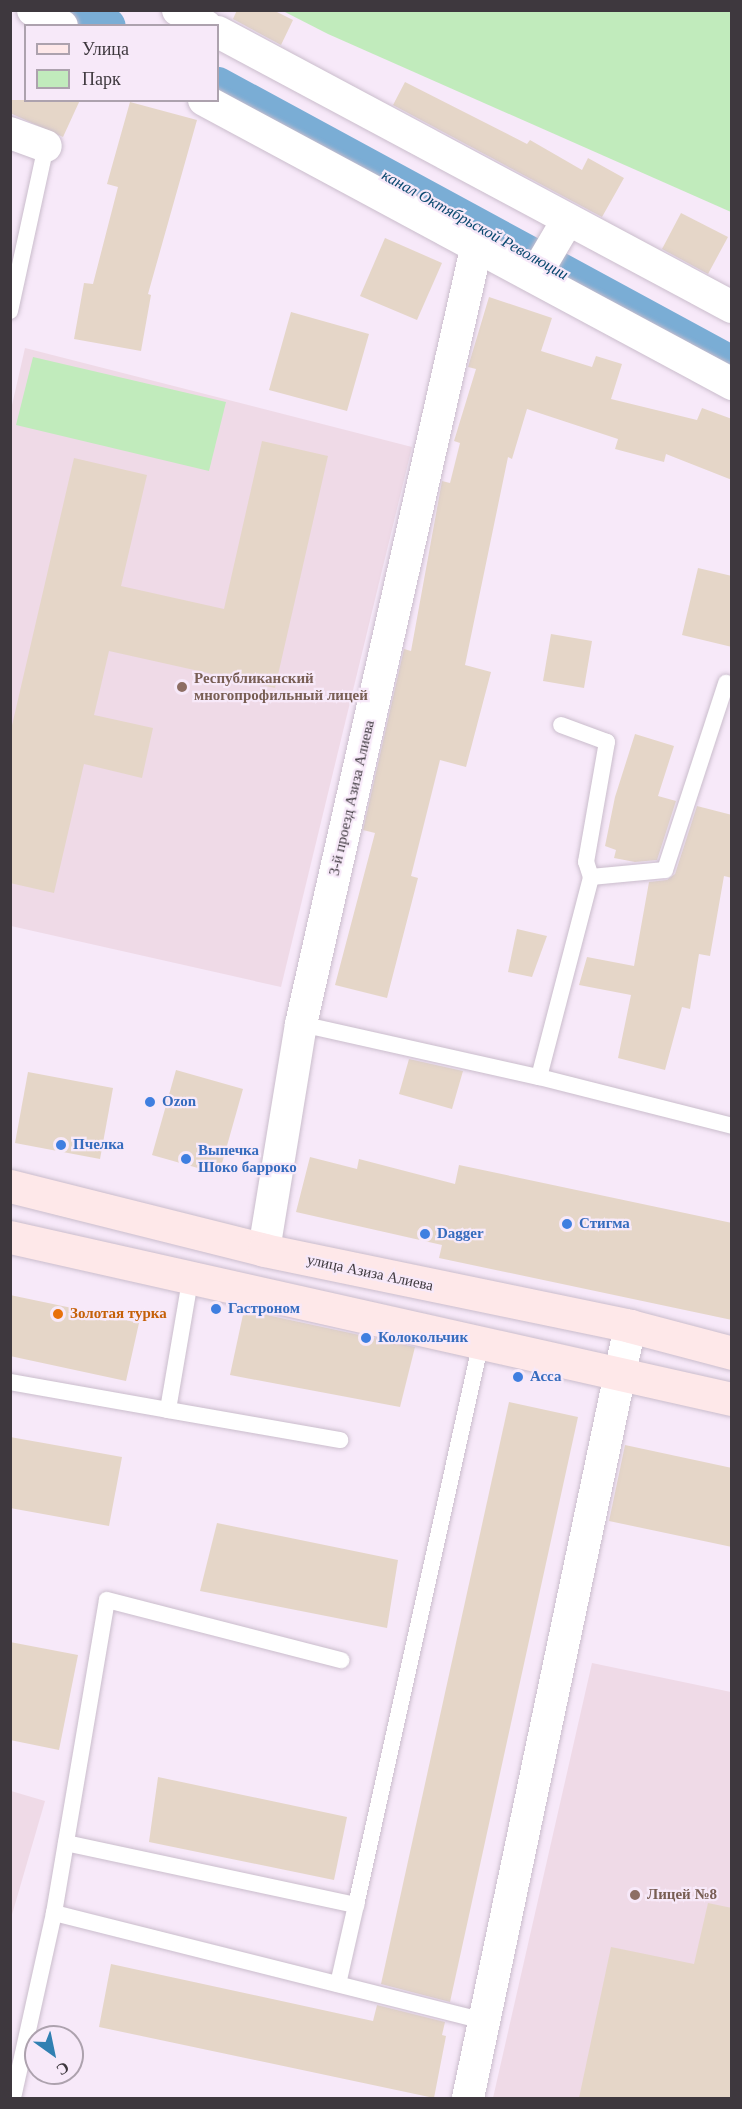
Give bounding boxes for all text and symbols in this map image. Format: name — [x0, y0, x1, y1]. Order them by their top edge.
legend — [24, 24, 219, 102]
text: Улица — [82, 39, 129, 59]
text: Парк — [82, 69, 121, 89]
water label: канал Октябрьской Революции — [378, 166, 572, 284]
place label: Республиканский многопрофильный лицей — [194, 669, 368, 704]
marker: Республиканский многопрофильный лицей — [175, 680, 189, 694]
street label: 3-й проезд Азиза Алиева — [325, 719, 379, 877]
place label: Ozon — [162, 1093, 196, 1111]
marker: Ozon — [143, 1095, 157, 1109]
place label: Пчелка — [73, 1136, 124, 1154]
marker: Пчелка — [54, 1138, 68, 1152]
place label: Выпечка Шоко барроко — [198, 1141, 297, 1176]
marker: Выпечка Шоко барроко — [179, 1152, 193, 1166]
place label: Стигма — [579, 1215, 630, 1233]
marker: Стигма — [560, 1217, 574, 1231]
place label: Dagger — [437, 1225, 484, 1243]
marker: Dagger — [418, 1227, 432, 1241]
street label: улица Азиза Алиева — [305, 1251, 435, 1295]
place label: Гастроном — [228, 1300, 300, 1318]
marker: Гастроном — [209, 1302, 223, 1316]
place label: Золотая турка — [70, 1305, 167, 1323]
marker: Золотая турка — [51, 1307, 65, 1321]
place label: Колокольчик — [378, 1329, 468, 1347]
marker: Колокольчик — [359, 1331, 373, 1345]
place label: Асса — [530, 1368, 561, 1386]
marker: Асса — [511, 1370, 525, 1384]
place label: Лицей №8 — [647, 1886, 717, 1904]
marker: Лицей №8 — [628, 1888, 642, 1902]
north arrow — [24, 2025, 84, 2085]
text: С — [54, 2059, 72, 2079]

